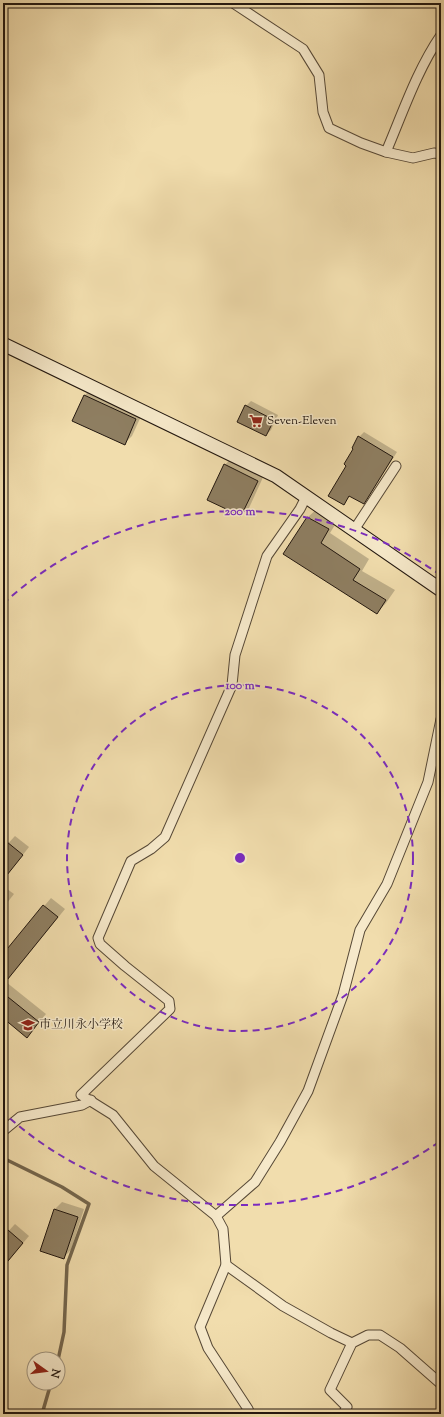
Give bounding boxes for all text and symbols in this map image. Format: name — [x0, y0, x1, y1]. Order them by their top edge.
place label: Seven-Eleven — [267, 412, 337, 430]
supermarket icon: Seven-Eleven — [248, 413, 264, 429]
text: 200 m — [225, 503, 255, 521]
text: 100 m — [224, 677, 255, 695]
centre of rings — [233, 851, 247, 865]
place label: 市立川永小学校 — [39, 1016, 123, 1034]
school or university icon: 市立川永小学校 — [20, 1017, 36, 1033]
north arrow — [26, 1351, 66, 1391]
text: N — [46, 1366, 64, 1380]

